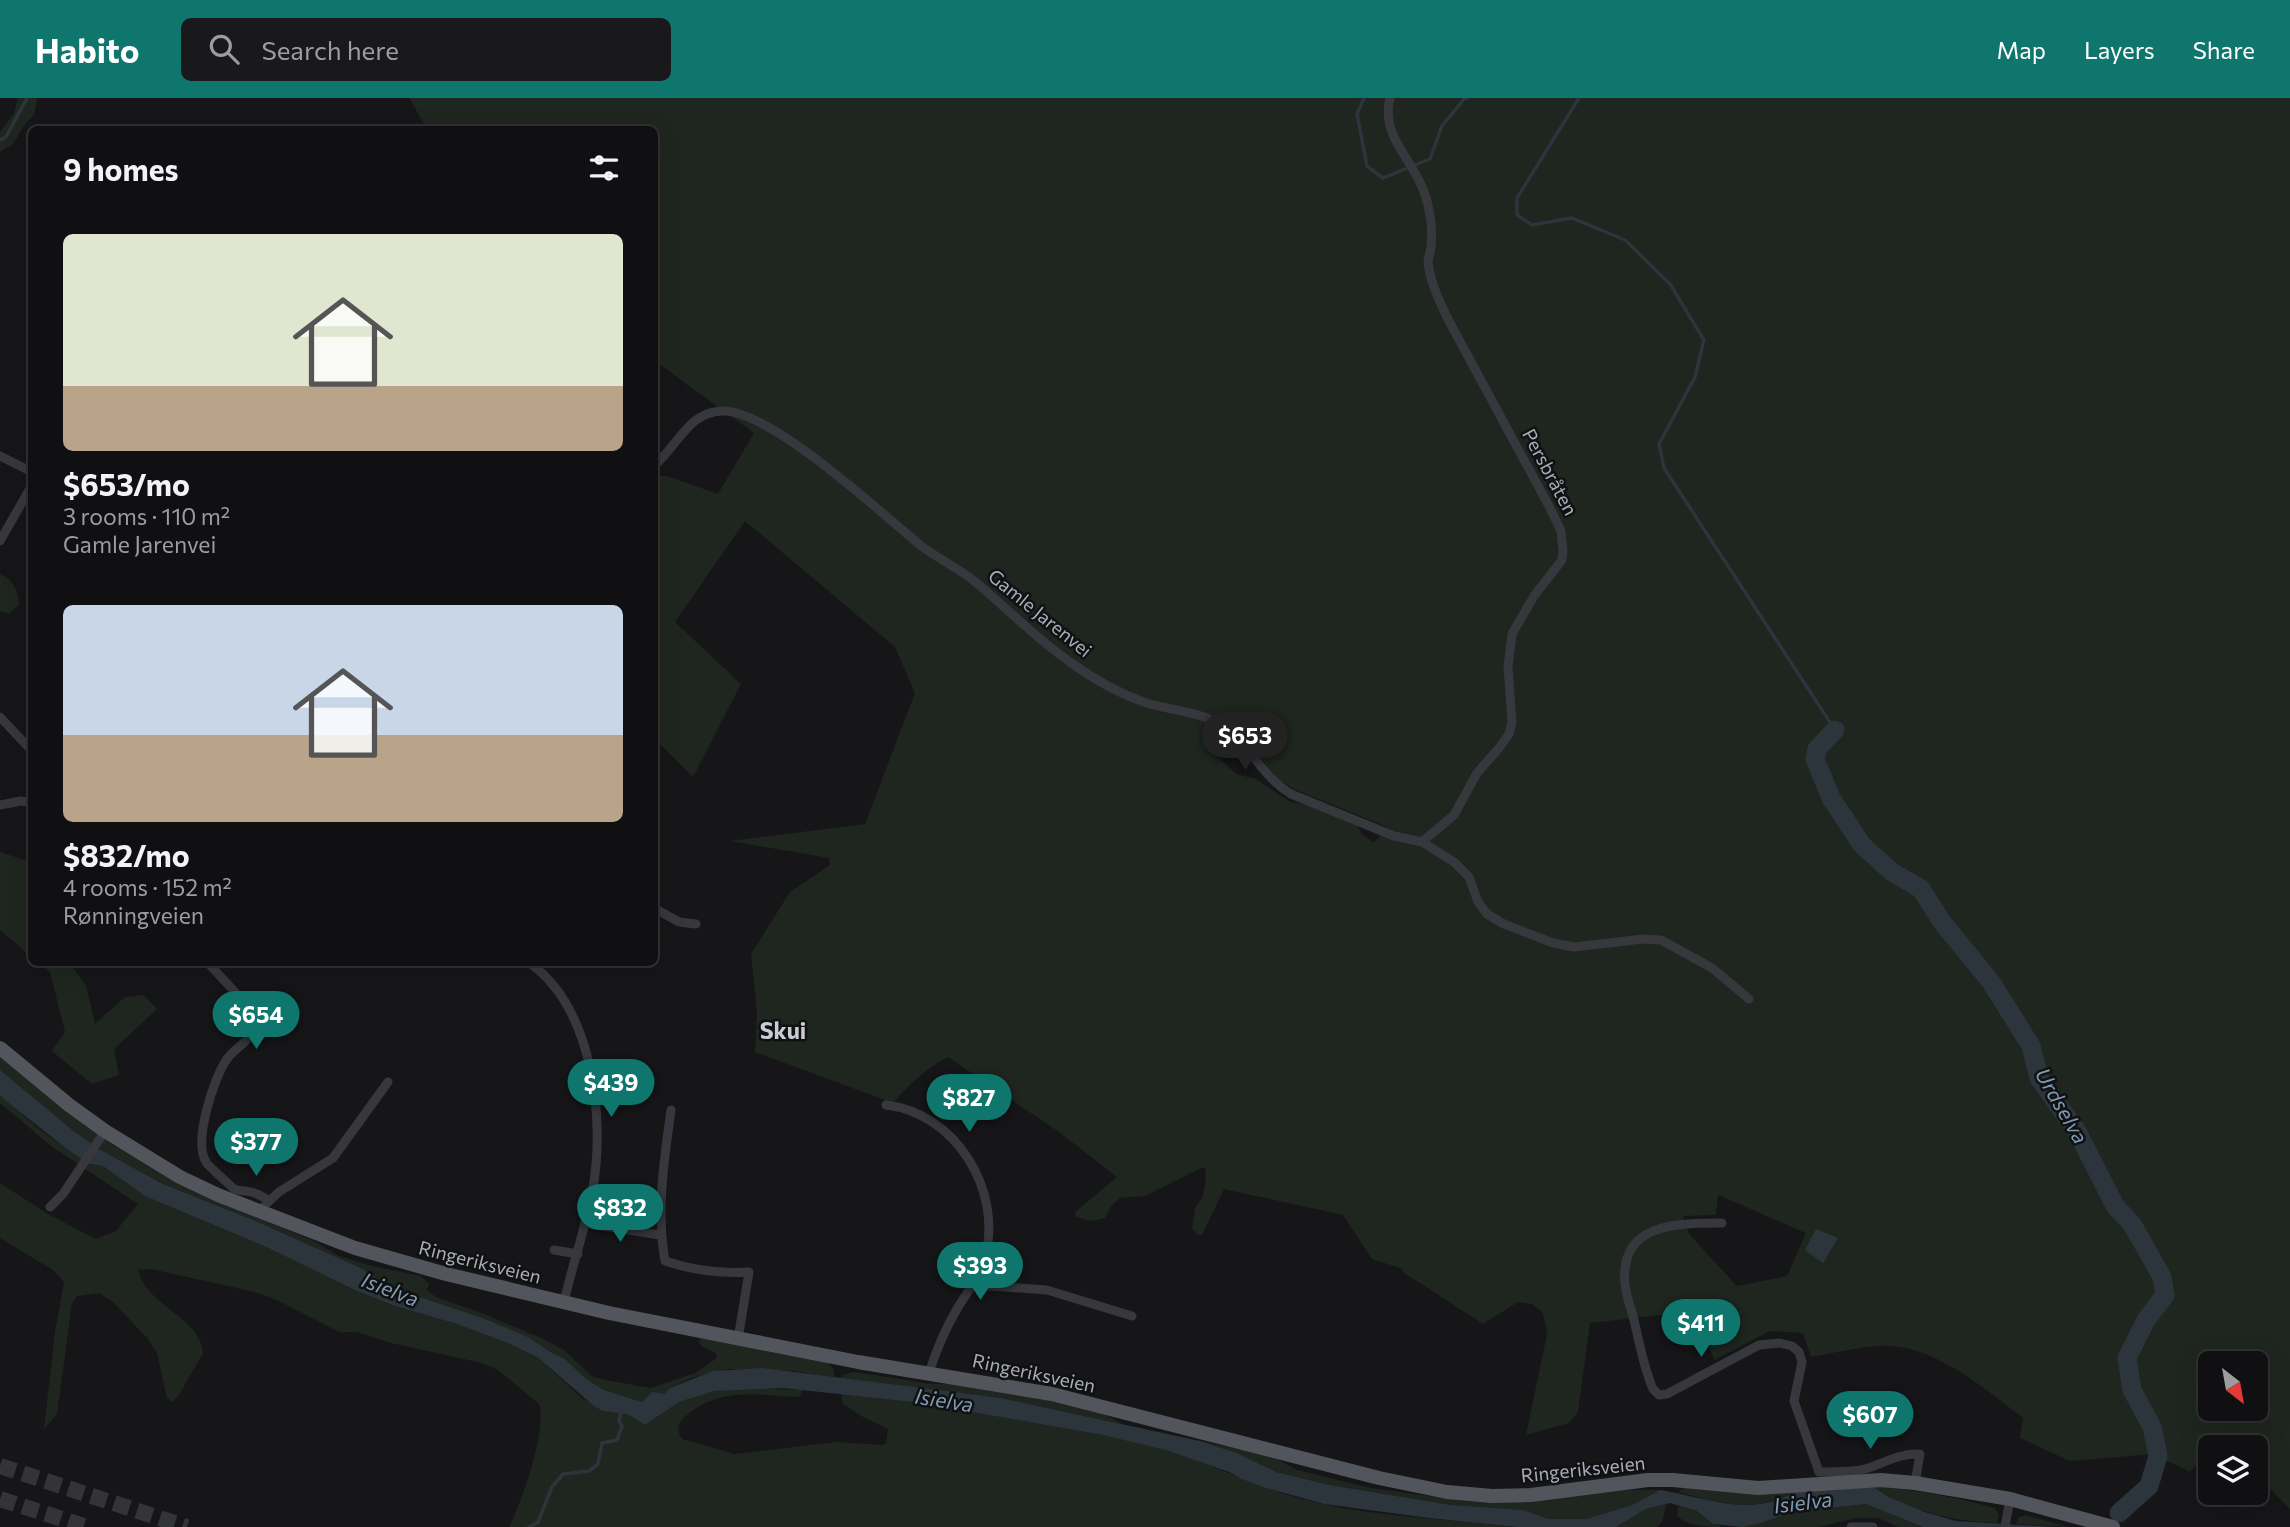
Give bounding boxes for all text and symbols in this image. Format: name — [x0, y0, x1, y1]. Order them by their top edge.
search box — [181, 18, 671, 81]
text: Habito — [35, 29, 139, 70]
icon: search — [205, 30, 243, 68]
text: Search here — [261, 34, 399, 65]
text: Map — [1997, 35, 2046, 64]
text: Layers — [2084, 35, 2155, 64]
text: Share — [2193, 35, 2255, 64]
icon: filters — [585, 149, 623, 187]
text: 9 homes — [63, 150, 178, 187]
icon: home — [280, 279, 406, 405]
street label: Persbråten — [1518, 425, 1583, 519]
text: $653/mo — [63, 465, 190, 502]
text: 3 rooms · 110 m² — [63, 502, 230, 530]
text: Gamle Jarenvei — [63, 530, 216, 558]
street label: Gamle Jarenvei — [984, 564, 1097, 661]
icon: home — [280, 650, 406, 776]
pin: $653 — [1204, 712, 1286, 772]
text: $653 — [1218, 721, 1272, 749]
text: $832/mo — [63, 836, 190, 873]
text: 4 rooms · 152 m² — [63, 873, 232, 901]
text: Rønningveien — [63, 901, 204, 929]
pin: $654 — [215, 992, 297, 1051]
text: $654 — [229, 1000, 283, 1028]
district label: Skui — [760, 1016, 806, 1044]
pin: $439 — [570, 1060, 652, 1119]
water label: Urdselva — [2031, 1063, 2094, 1147]
text: $439 — [584, 1068, 638, 1096]
pin: $827 — [928, 1074, 1010, 1134]
text: $827 — [943, 1083, 995, 1111]
pin: $377 — [215, 1118, 297, 1178]
text: $377 — [230, 1127, 282, 1155]
pin: $832 — [579, 1184, 661, 1244]
text: $832 — [593, 1193, 647, 1221]
street label: Ringeriksveien — [417, 1235, 544, 1288]
pin: $393 — [939, 1242, 1021, 1302]
text: $393 — [953, 1251, 1007, 1279]
water label: Isielva — [359, 1266, 422, 1311]
pin: $411 — [1660, 1300, 1742, 1359]
text: $411 — [1677, 1308, 1725, 1336]
street label: Ringeriksveien — [971, 1348, 1098, 1397]
north arrow — [2198, 1351, 2268, 1421]
map controls — [2198, 1351, 2268, 1505]
water label: Isielva — [913, 1383, 975, 1416]
pin: $607 — [1829, 1392, 1911, 1451]
text: $607 — [1842, 1400, 1898, 1428]
button: layers — [2198, 1435, 2268, 1505]
street label: Ringeriksveien — [1520, 1451, 1646, 1486]
water label: Isielva — [1772, 1486, 1834, 1517]

